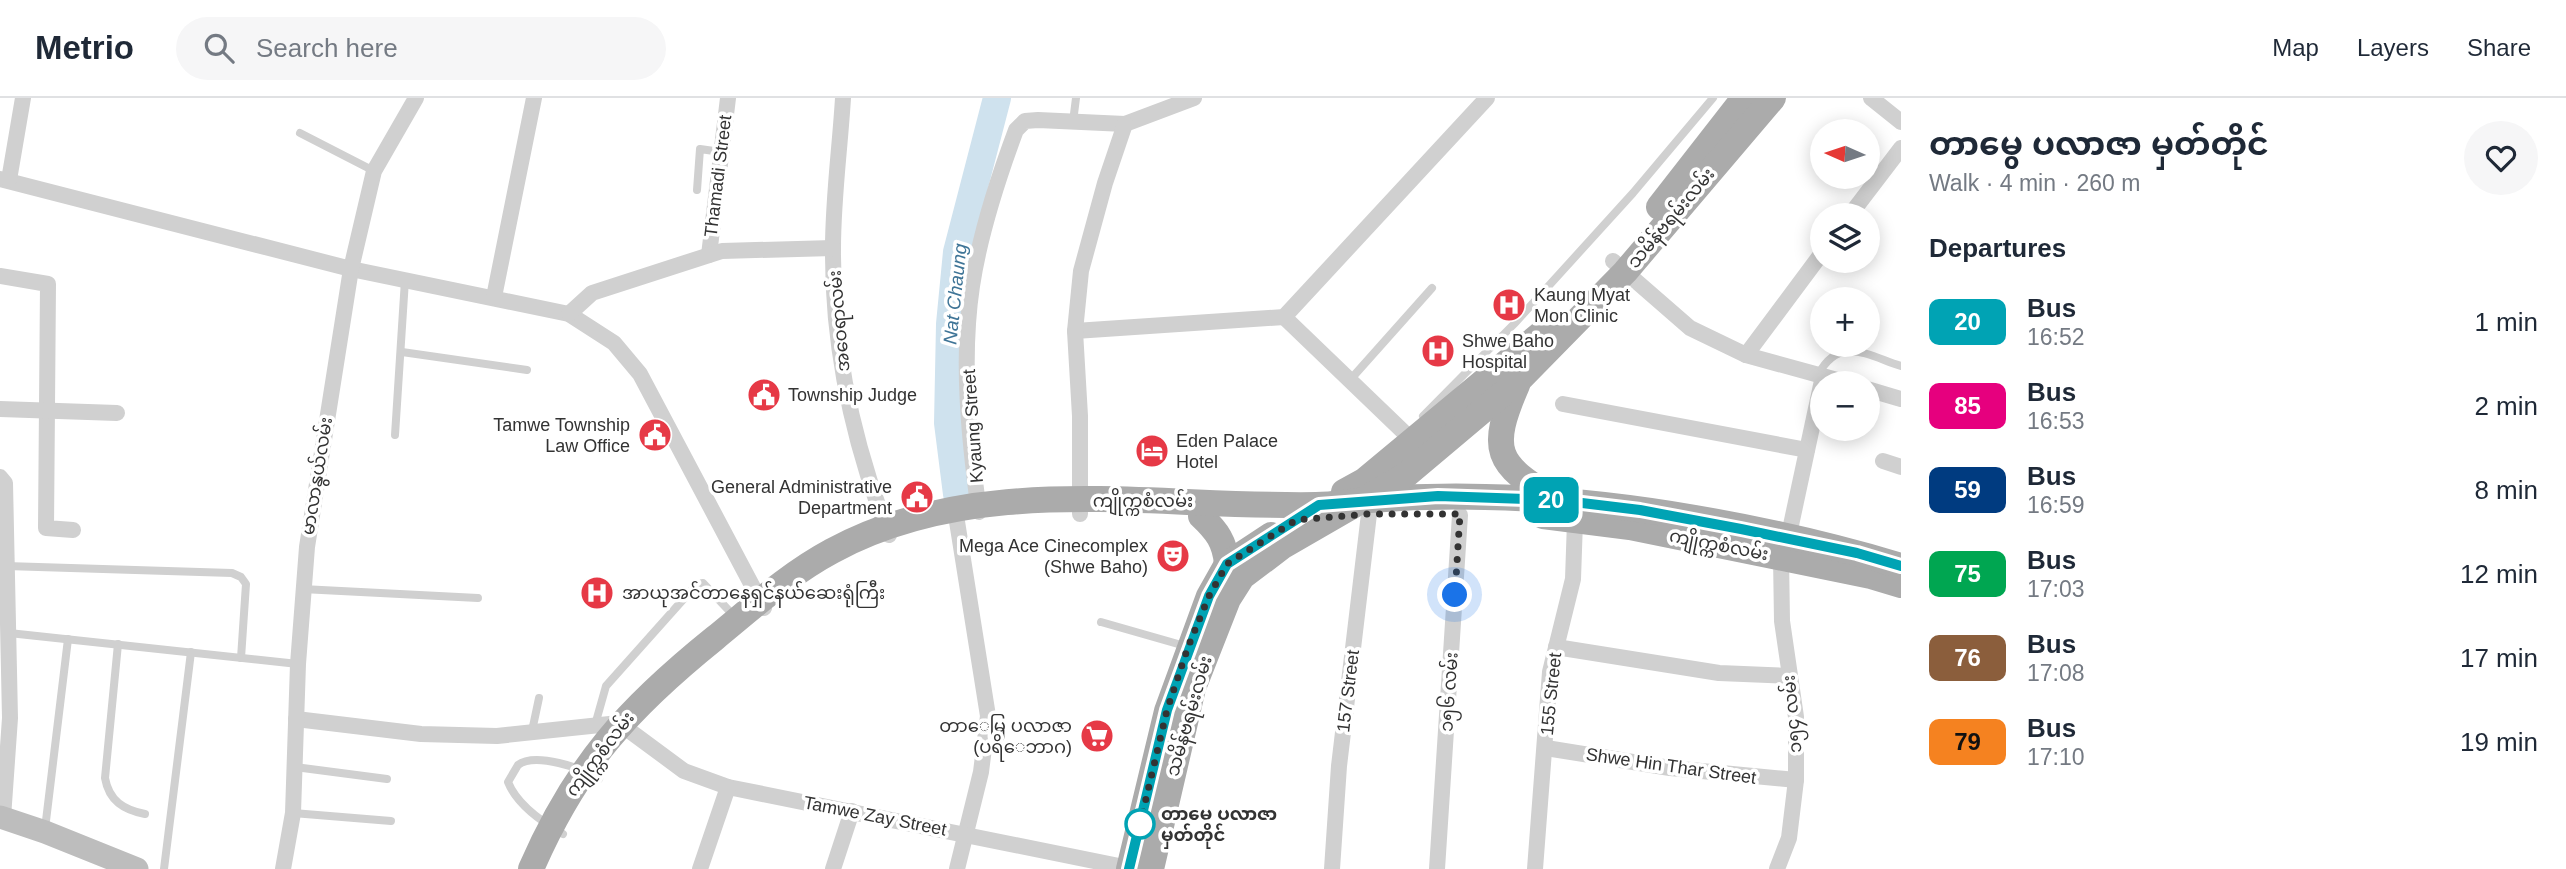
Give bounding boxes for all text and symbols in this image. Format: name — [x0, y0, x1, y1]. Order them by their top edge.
search box — [176, 17, 666, 80]
text: Metrio — [35, 29, 134, 66]
icon: search — [200, 29, 238, 67]
text: Search here — [256, 33, 398, 63]
text: Map — [2272, 34, 2319, 61]
text: Layers — [2357, 34, 2429, 61]
text: Share — [2467, 34, 2531, 61]
street label: Thamadi Street — [701, 114, 735, 238]
north arrow — [1810, 119, 1880, 189]
map controls — [1810, 119, 1880, 441]
button: heart — [2464, 121, 2538, 195]
text: တာမွေ ပလာဇာ မှတ်တိုင် — [1929, 125, 2269, 162]
street label: သမိန်ဗရမ်းလမ်း — [1620, 161, 1722, 275]
text: Walk · 4 min · 260 m — [1929, 170, 2140, 196]
button: layers — [1810, 203, 1880, 273]
text: Departures — [1929, 233, 2066, 263]
water label: Nat Chaung — [939, 242, 971, 346]
street label: အဝေရာလမ်း — [822, 269, 858, 373]
place label: Kaung Myat Mon Clinic — [1534, 285, 1630, 326]
hospital icon: Kaung Myat Mon Clinic — [1490, 286, 1528, 324]
button: + — [1810, 287, 1880, 357]
text: Bus — [2027, 293, 2076, 323]
text: 1 min — [2474, 307, 2538, 337]
text: 20 — [1954, 308, 1981, 335]
text: 16:52 — [2027, 324, 2085, 350]
place label: Shwe Baho Hospital — [1462, 331, 1554, 372]
hospital icon: Shwe Baho Hospital — [1419, 332, 1457, 370]
street label: Kyaung Street — [959, 368, 987, 484]
button: − — [1810, 371, 1880, 441]
public building icon: Township Judge — [745, 376, 783, 414]
text: Bus — [2027, 377, 2076, 407]
place label: Township Judge — [788, 385, 917, 405]
text: 2 min — [2474, 391, 2538, 421]
text: 85 — [1954, 392, 1981, 419]
text: 16:53 — [2027, 408, 2085, 434]
street label: မာလာနွယ်လမ်း — [295, 415, 341, 537]
place label: Tamwe Township Law Office — [493, 415, 630, 456]
public building icon: Tamwe Township Law Office — [636, 416, 674, 454]
place label: Eden Palace Hotel — [1176, 431, 1278, 472]
hotel icon: Eden Palace Hotel — [1133, 432, 1171, 470]
text: Bus — [2027, 461, 2076, 491]
text: 8 min — [2474, 475, 2538, 505]
text: 59 — [1954, 476, 1981, 503]
place label: General Administrative Department — [711, 477, 892, 518]
line badge: 20 — [1520, 477, 1582, 523]
public building icon: General Administrative Department — [898, 478, 936, 516]
text: 20 — [1538, 486, 1564, 513]
street label: ကျိုက္ကစံလမ်း — [1093, 487, 1193, 516]
text: 16:59 — [2027, 492, 2085, 518]
street label: ကျိုက္ကစံလမ်း — [1667, 522, 1771, 569]
place label: Mega Ace Cinecomplex (Shwe Baho) — [959, 536, 1148, 577]
theatre icon: Mega Ace Cinecomplex (Shwe Baho) — [1154, 537, 1192, 575]
text: Bus — [2027, 545, 2076, 575]
text: 12 min — [2460, 559, 2538, 589]
text: 75 — [1954, 560, 1981, 587]
hospital icon: အာယုအင်တာနေရှင်နယ်ဆေးရုံကြီး — [578, 574, 616, 612]
text: 17:03 — [2027, 576, 2085, 602]
your location — [1437, 577, 1472, 612]
place label: အာယုအင်တာနေရှင်နယ်ဆေးရုံကြီး — [622, 579, 885, 608]
text: Bus — [2027, 629, 2076, 659]
text: 17 min — [2460, 643, 2538, 673]
text: 76 — [1954, 644, 1981, 671]
street label: 157 Street — [1333, 649, 1363, 733]
street label: ၁၅၆ လမ်း — [1433, 651, 1467, 733]
street label: သမိန်ဗရမ်းလမ်း — [1158, 652, 1221, 780]
street label: 155 Street — [1537, 652, 1565, 736]
text: 17:08 — [2027, 660, 2085, 686]
street label: ၁၅၄ လမ်း — [1776, 674, 1810, 754]
street label: ကျိုက္ကစံလမ်း — [559, 705, 642, 803]
text: Bus — [2027, 713, 2076, 743]
place label: တာေမြ ပလာဇာ (ပရိေဘာဂ) — [939, 714, 1072, 762]
supermarket icon: တာေမြ ပလာဇာ (ပရိေဘာဂ) — [1078, 717, 1116, 755]
text: 19 min — [2460, 727, 2538, 757]
text: 79 — [1954, 728, 1981, 755]
street label: Shwe Hin Thar Street — [1585, 744, 1757, 788]
text: 17:10 — [2027, 744, 2085, 770]
street label: Tamwe Zay Street — [802, 792, 948, 840]
place label: တာမွေ ပလာဇာ မှတ်တိုင် — [1161, 804, 1277, 849]
marker: တာမွေ ပလာဇာ မှတ်တိုင် — [1125, 809, 1155, 839]

